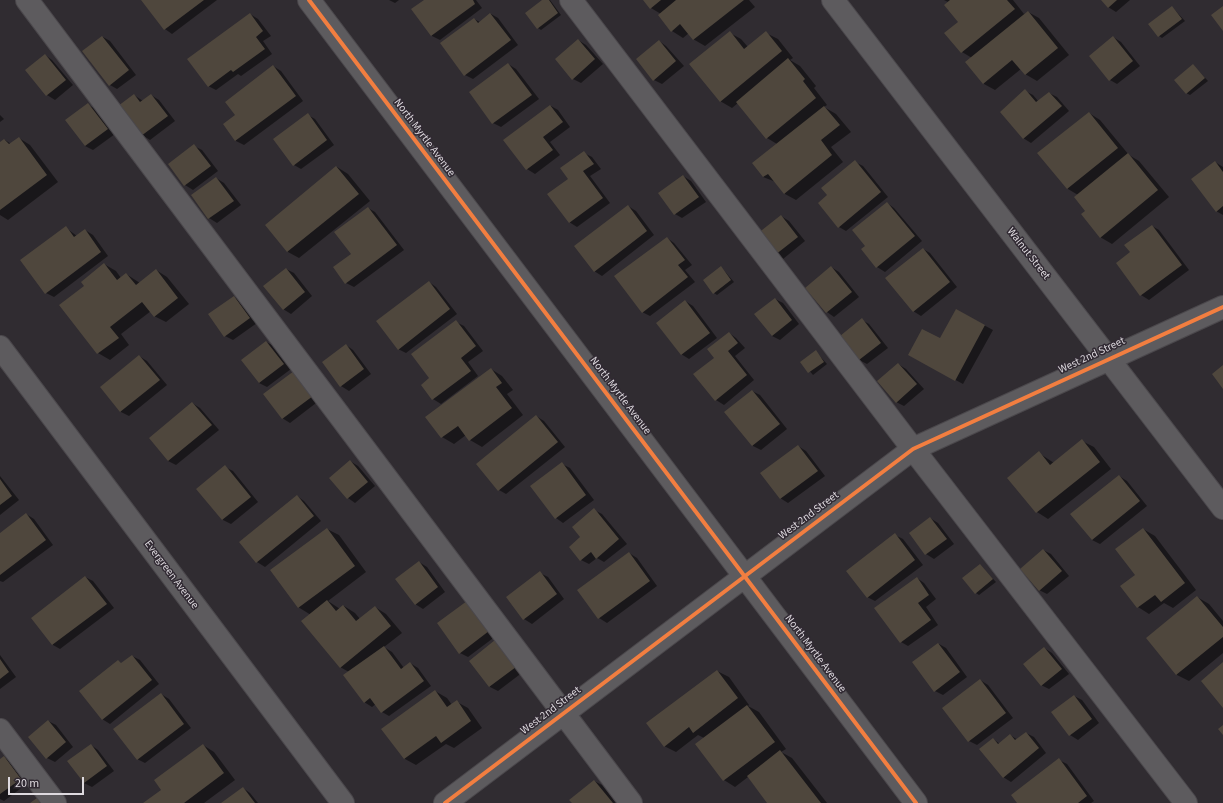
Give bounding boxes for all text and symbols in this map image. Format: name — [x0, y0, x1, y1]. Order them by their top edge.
street label: North Myrtle Avenue — [390, 97, 458, 179]
street label: Walnut Street — [1004, 225, 1052, 283]
street label: West 2nd Street — [1057, 335, 1127, 377]
street label: North Myrtle Avenue — [586, 355, 654, 437]
street label: West 2nd Street — [776, 489, 842, 543]
street label: Evergreen Avenue — [141, 538, 201, 612]
street label: North Myrtle Avenue — [781, 613, 849, 695]
street label: West 2nd Street — [518, 684, 584, 738]
scale bar — [10, 769, 86, 795]
text: 20 m — [15, 775, 39, 792]

